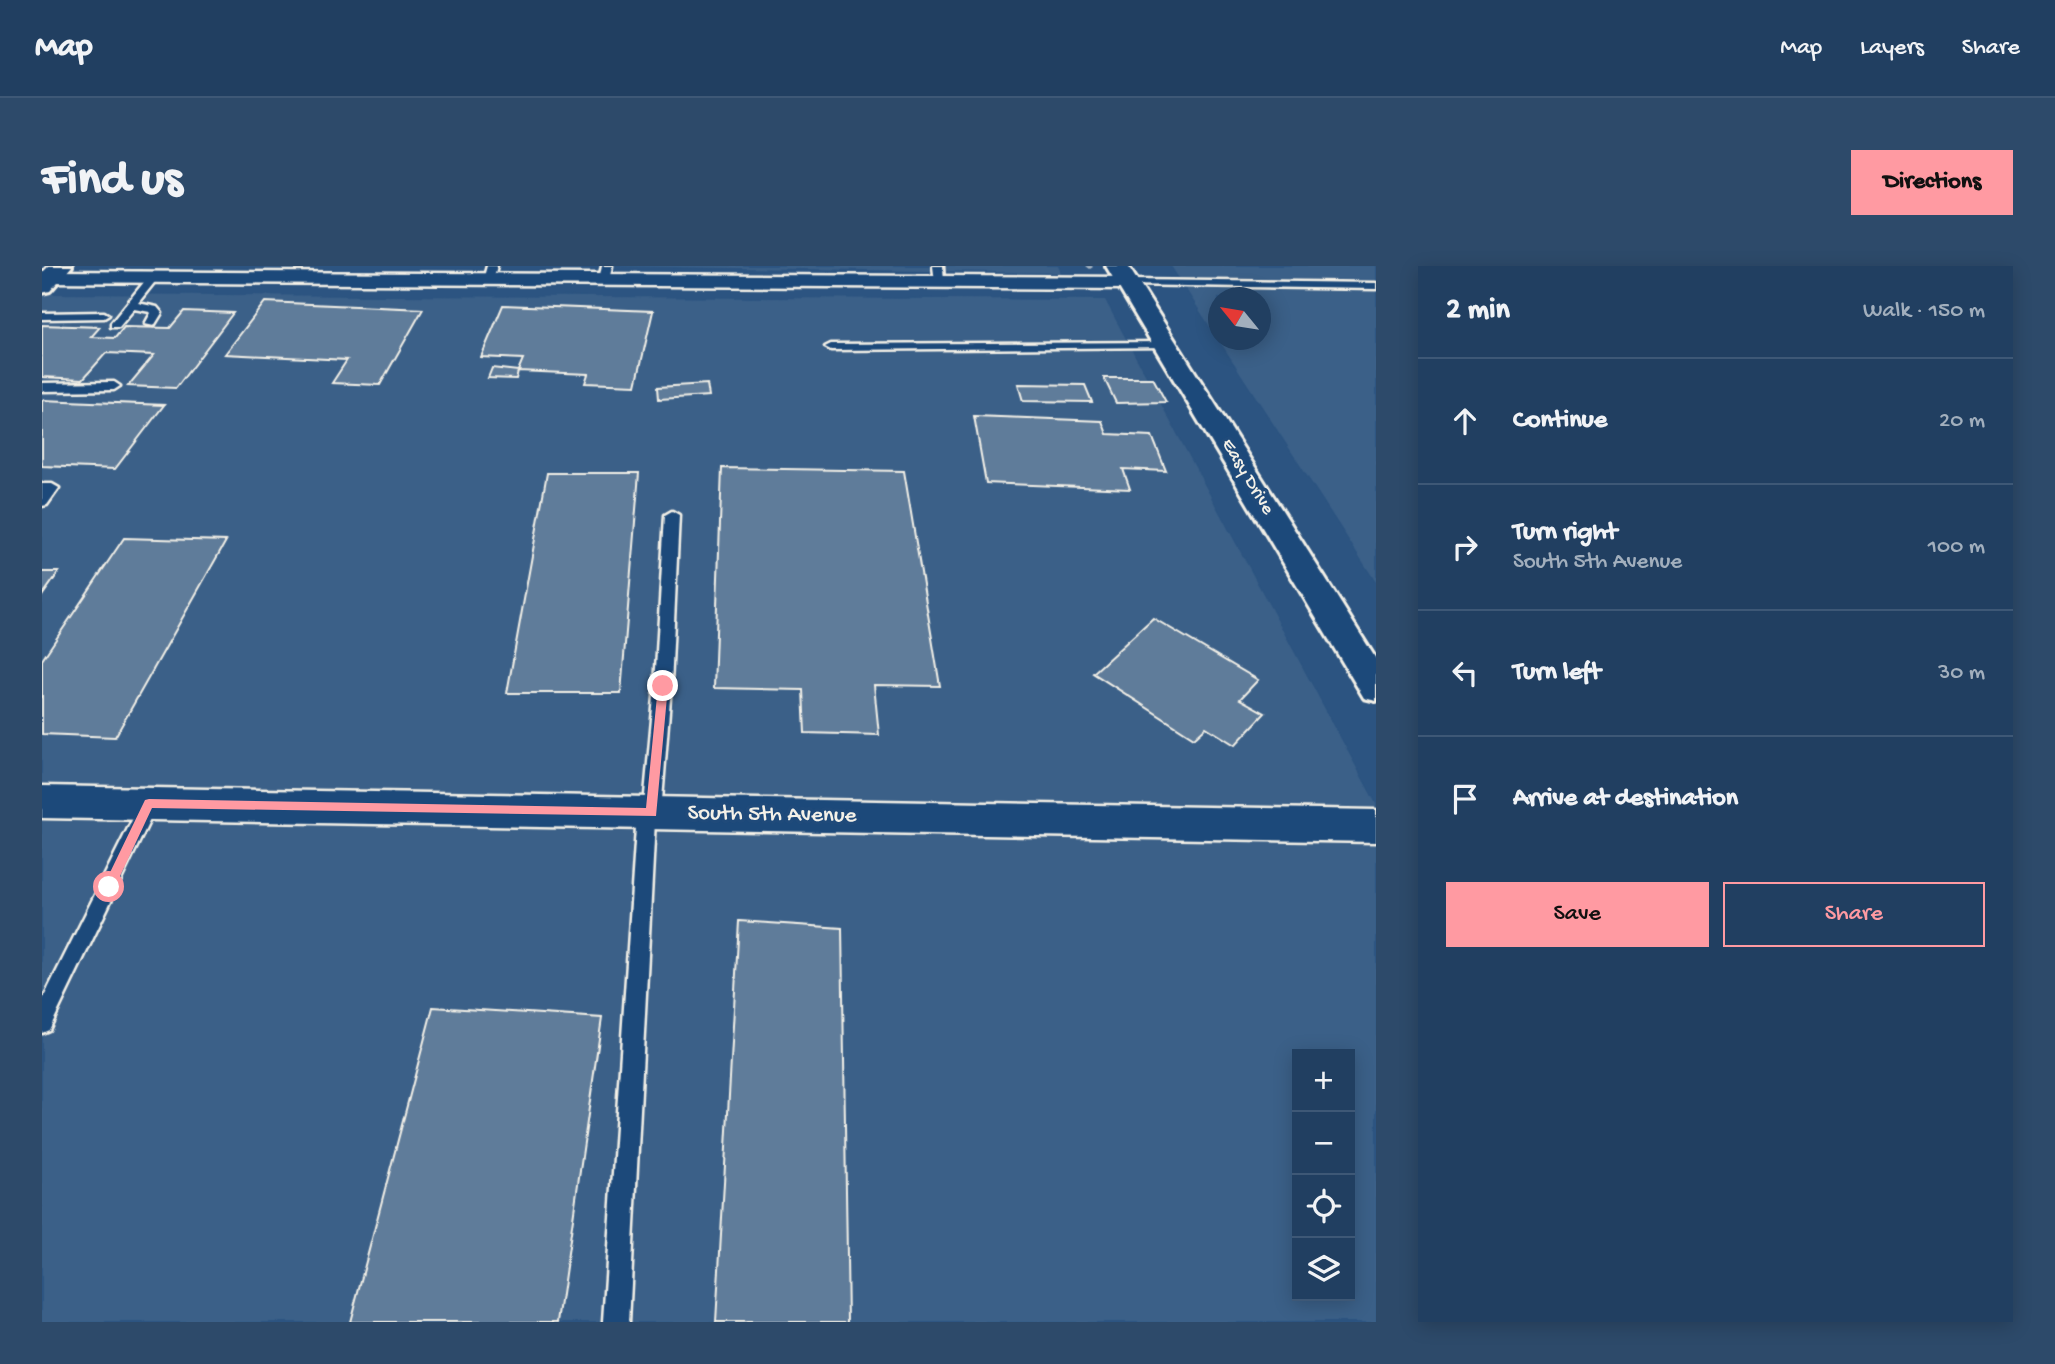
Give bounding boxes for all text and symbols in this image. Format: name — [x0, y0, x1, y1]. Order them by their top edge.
text: Map — [35, 29, 92, 67]
text: Map — [1780, 34, 1822, 63]
text: Layers — [1860, 34, 1924, 63]
text: Share — [1962, 34, 2020, 63]
button: Directions — [1851, 150, 2013, 215]
text: Find us — [42, 153, 182, 211]
north arrow — [1208, 287, 1271, 350]
text: 2 min — [1446, 294, 1510, 329]
text: Walk · 150 m — [1863, 298, 1985, 325]
icon: ahead — [1446, 402, 1484, 440]
text: Continue — [1513, 406, 1607, 437]
text: 20 m — [1939, 408, 1985, 435]
street label: Easy Drive — [1215, 435, 1279, 519]
text: Turn right — [1513, 518, 1617, 549]
icon: right — [1446, 528, 1484, 566]
text: 100 m — [1928, 534, 1985, 561]
text: South 5th Avenue — [1513, 549, 1682, 576]
icon: left — [1446, 654, 1484, 692]
text: Turn left — [1513, 658, 1601, 689]
text: 30 m — [1938, 660, 1985, 687]
route end — [647, 670, 678, 701]
icon: arrive — [1446, 780, 1484, 818]
text: Arrive at destination — [1513, 784, 1738, 815]
street label: South 5th Avenue — [687, 800, 858, 830]
route start — [93, 871, 124, 902]
button: Save — [1446, 882, 1709, 947]
button: Share — [1723, 882, 1985, 947]
map controls — [1292, 1049, 1355, 1301]
button: + — [1292, 1049, 1355, 1112]
button: − — [1292, 1112, 1355, 1175]
button: locate — [1292, 1175, 1355, 1238]
button: layers — [1292, 1238, 1355, 1301]

